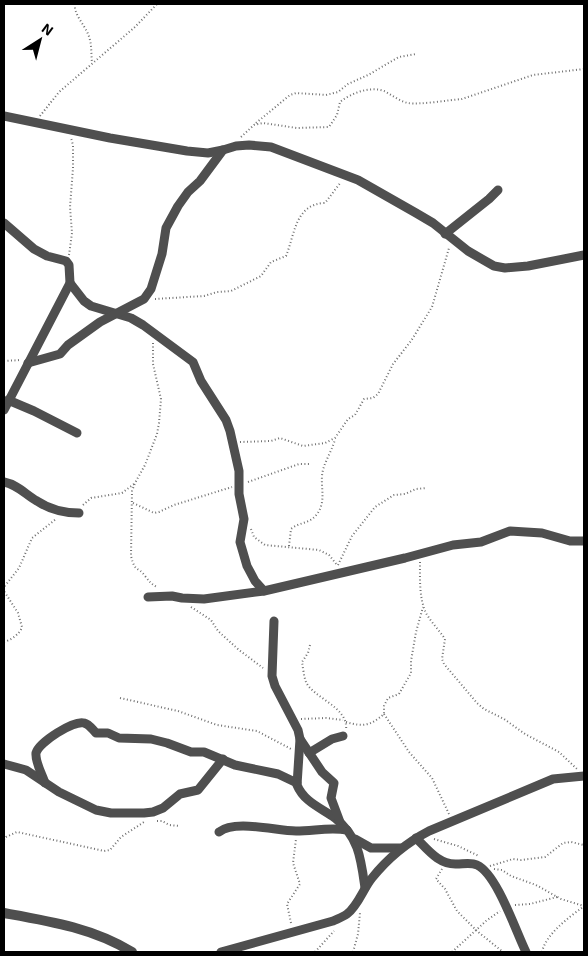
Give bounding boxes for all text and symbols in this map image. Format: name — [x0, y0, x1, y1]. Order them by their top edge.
north arrow — [15, 15, 65, 65]
text: N — [39, 19, 57, 39]

